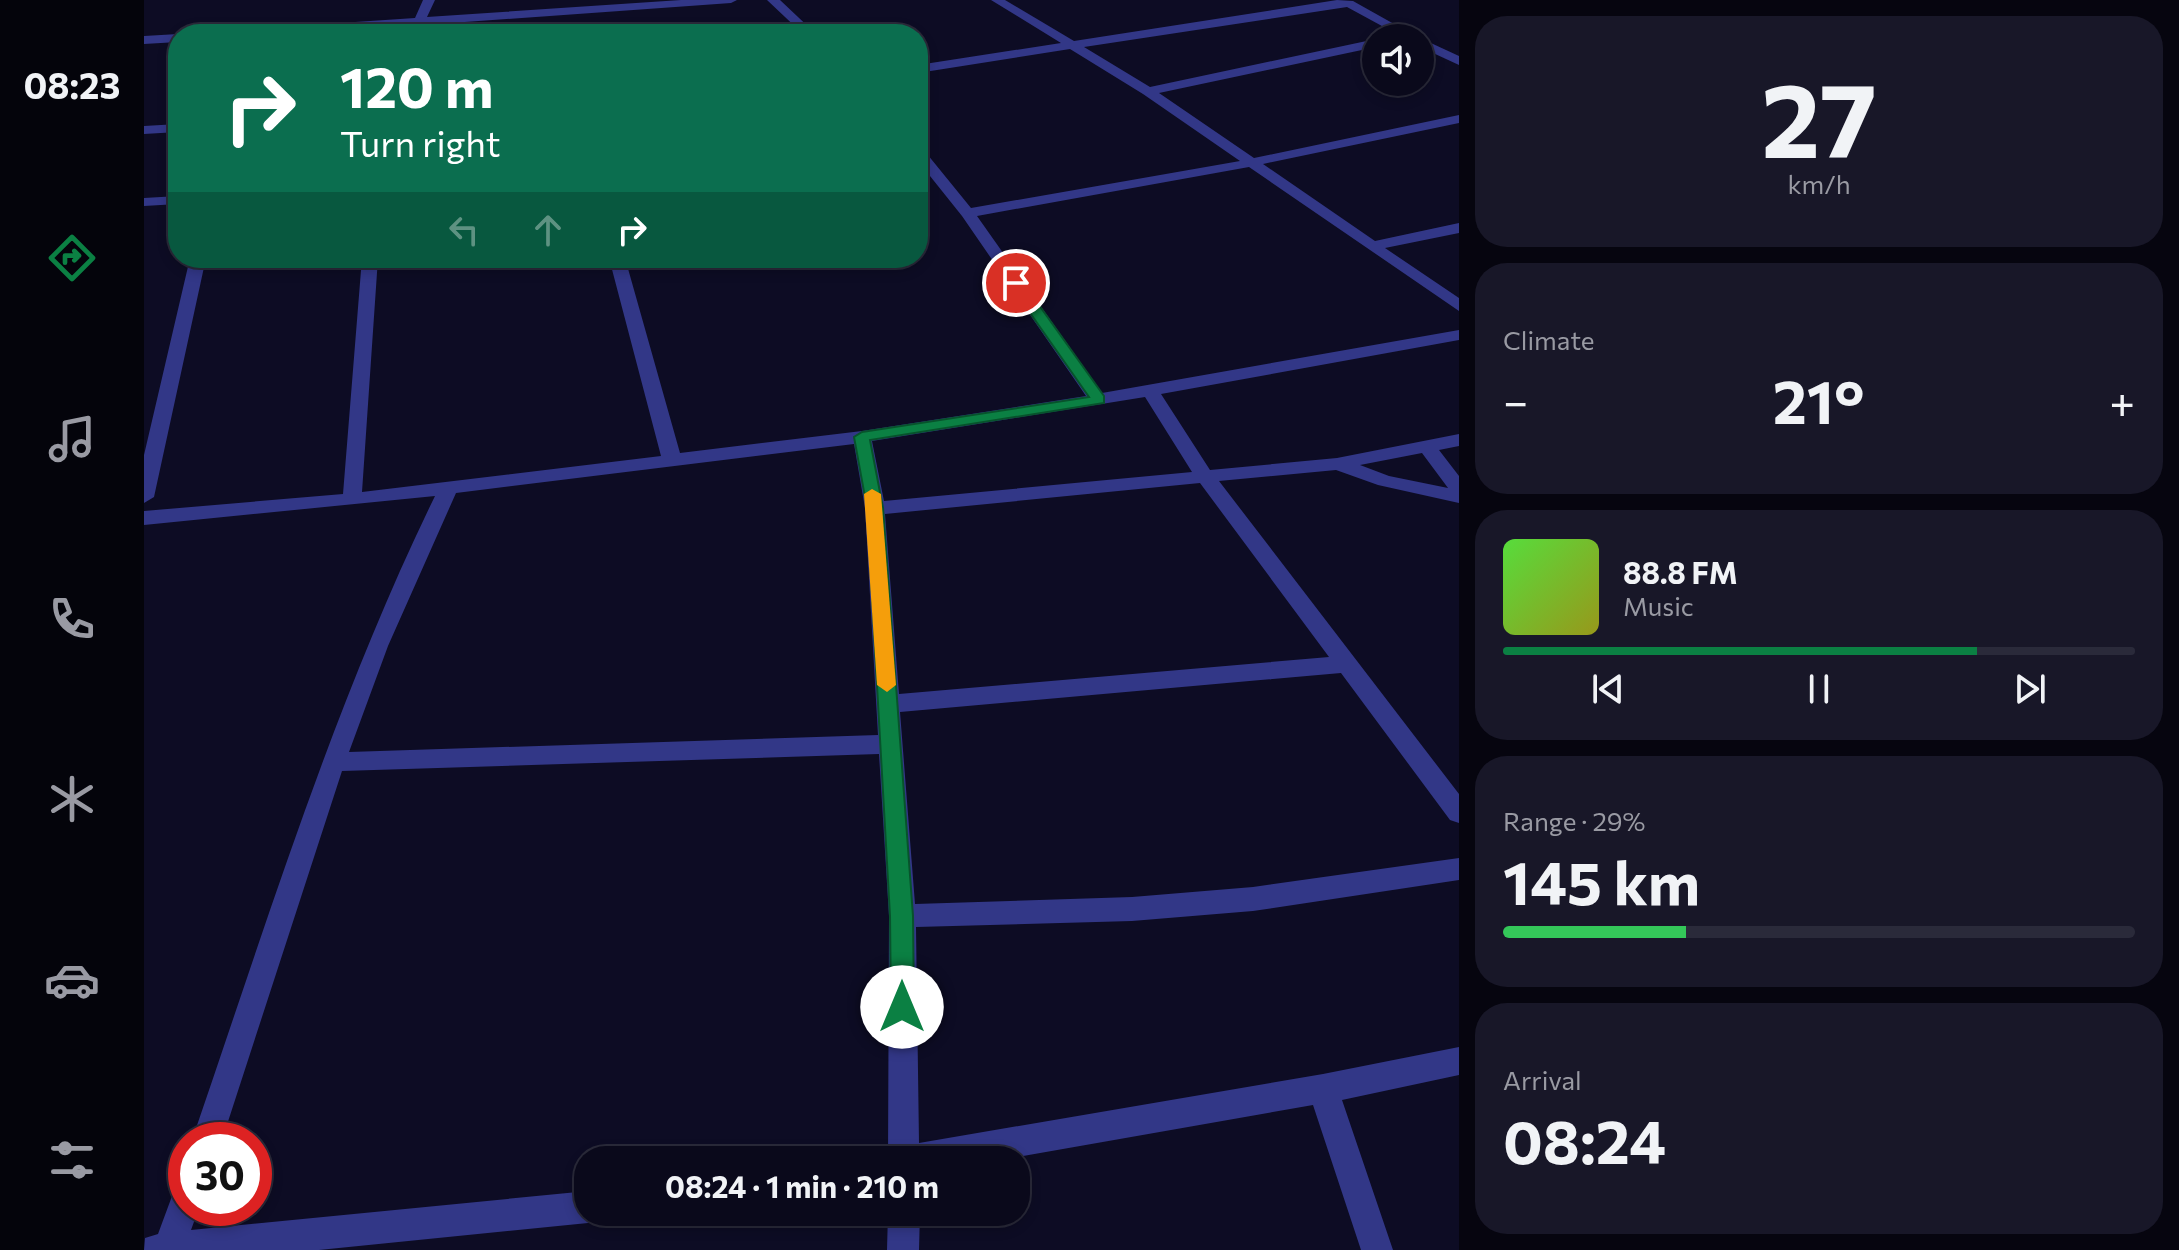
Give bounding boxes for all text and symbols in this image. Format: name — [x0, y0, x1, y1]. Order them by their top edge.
map controls — [1362, 24, 1434, 96]
button: sound — [1362, 24, 1434, 96]
text: 120 m — [340, 51, 494, 120]
text: 27 — [1761, 52, 1877, 179]
icon: right — [208, 56, 312, 160]
text: 08:23 — [23, 62, 121, 106]
text: Turn right — [340, 120, 501, 164]
text: km/h — [1787, 168, 1851, 199]
icon: left — [442, 208, 486, 252]
icon: ahead — [526, 208, 570, 252]
icon: right — [610, 208, 654, 252]
icon: directions — [44, 230, 100, 286]
pin — [982, 249, 1050, 317]
icon: arrive — [994, 261, 1038, 305]
text: Climate — [1503, 324, 1595, 355]
text: 21° — [1773, 363, 1865, 436]
text: − — [1503, 373, 1528, 427]
text: + — [2109, 373, 2135, 427]
icon: music — [44, 411, 100, 467]
text: 88.8 FM — [1623, 553, 1738, 590]
text: Music — [1623, 590, 1694, 621]
icon: phone — [44, 591, 100, 647]
icon: previous — [1586, 667, 1630, 711]
icon: pause — [1797, 667, 1841, 711]
icon: next — [2008, 667, 2052, 711]
icon: climate — [44, 771, 100, 827]
text: Range · 29% — [1503, 805, 1646, 836]
text: 145 km — [1503, 844, 1700, 917]
icon: car — [44, 952, 100, 1008]
position arrow — [860, 965, 944, 1049]
text: Arrival — [1503, 1064, 1582, 1095]
text: 08:24 — [1503, 1103, 1666, 1176]
speed limit sign: 30 — [168, 1122, 272, 1226]
icon: filters — [44, 1132, 100, 1188]
text: 08:24 · 1 min · 210 m — [665, 1167, 939, 1204]

